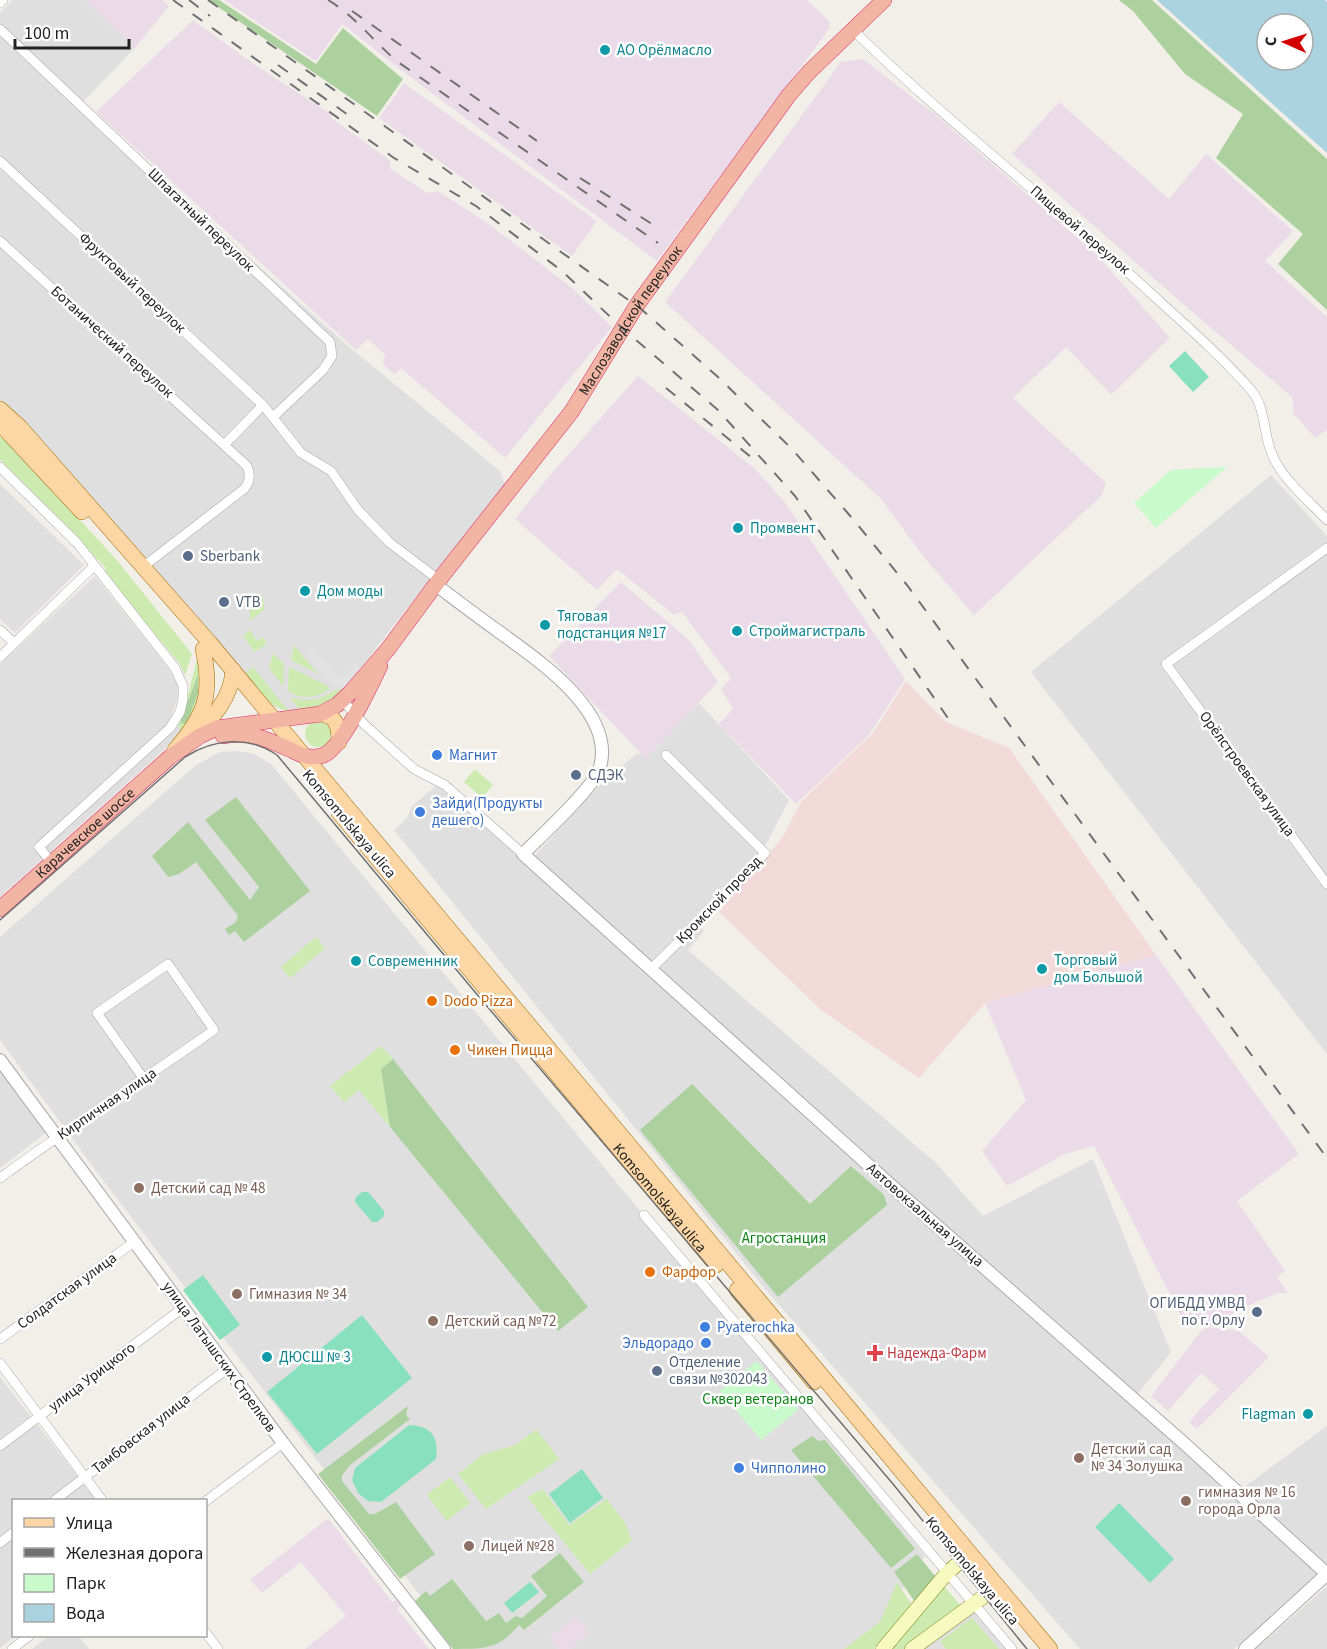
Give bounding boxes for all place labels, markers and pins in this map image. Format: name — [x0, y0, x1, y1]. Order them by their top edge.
place label: АО Орёлмасло — [617, 40, 712, 61]
marker: АО Орёлмасло — [598, 43, 612, 57]
place label: Промвент — [750, 518, 816, 539]
marker: Промвент — [731, 521, 745, 535]
place label: Sberbank — [200, 546, 261, 567]
marker: Sberbank — [181, 549, 195, 563]
place label: Дом моды — [317, 581, 383, 602]
marker: Дом моды — [298, 584, 312, 598]
place label: VTB — [236, 592, 261, 613]
marker: VTB — [217, 595, 231, 609]
place label: Тяговая подстанция №17 — [557, 606, 667, 644]
marker: Тяговая подстанция №17 — [538, 618, 552, 632]
place label: Строймагистраль — [749, 621, 865, 642]
marker: Строймагистраль — [730, 624, 744, 638]
place label: Магнит — [449, 745, 498, 766]
marker: Магнит — [430, 748, 444, 762]
place label: СДЭК — [588, 765, 624, 786]
marker: СДЭК — [569, 768, 583, 782]
place label: Зайди(Продукты дешего) — [432, 793, 543, 831]
marker: Зайди(Продукты дешего) — [413, 805, 427, 819]
place label: Торговый дом Большой — [1054, 950, 1143, 988]
place label: Современник — [368, 951, 458, 972]
marker: Современник — [349, 954, 363, 968]
marker: Торговый дом Большой — [1035, 962, 1049, 976]
place label: Dodo Pizza — [444, 991, 513, 1012]
marker: Dodo Pizza — [425, 994, 439, 1008]
place label: Чикен Пицца — [467, 1040, 553, 1061]
marker: Чикен Пицца — [448, 1043, 462, 1057]
place label: Детский сад № 48 — [151, 1178, 265, 1199]
marker: Детский сад № 48 — [132, 1181, 146, 1195]
place label: Фарфор — [662, 1262, 716, 1283]
marker: Фарфор — [643, 1265, 657, 1279]
place label: Гимназия № 34 — [249, 1284, 347, 1305]
marker: Гимназия № 34 — [230, 1287, 244, 1301]
place label: ОГИБДД УМВД по г. Орлу — [1150, 1293, 1245, 1331]
marker: ОГИБДД УМВД по г. Орлу — [1250, 1305, 1264, 1319]
place label: Детский сад №72 — [445, 1311, 556, 1332]
marker: Детский сад №72 — [426, 1314, 440, 1328]
place label: Pyaterochka — [717, 1317, 795, 1338]
marker: Pyaterochka — [698, 1320, 712, 1334]
place label: Эльдорадо — [622, 1333, 694, 1354]
marker: Эльдорадо — [699, 1336, 713, 1350]
place label: Надежда-Фарм — [887, 1343, 987, 1364]
marker: Надежда-Фарм — [868, 1346, 882, 1360]
place label: ДЮСШ № 3 — [279, 1347, 351, 1368]
marker: ДЮСШ № 3 — [260, 1350, 274, 1364]
place label: Отделение связи №302043 — [669, 1352, 768, 1390]
marker: Отделение связи №302043 — [650, 1364, 664, 1378]
place label: Flagman — [1241, 1404, 1296, 1425]
marker: Flagman — [1301, 1407, 1315, 1421]
place label: Детский сад № 34 Золушка — [1091, 1439, 1183, 1477]
marker: Детский сад № 34 Золушка — [1072, 1451, 1086, 1465]
place label: Чипполино — [751, 1458, 826, 1479]
marker: Чипполино — [732, 1461, 746, 1475]
place label: гимназия № 16 города Орла — [1198, 1482, 1295, 1520]
marker: гимназия № 16 города Орла — [1179, 1494, 1193, 1508]
place label: Лицей №28 — [481, 1536, 555, 1557]
marker: Лицей №28 — [462, 1539, 476, 1553]

